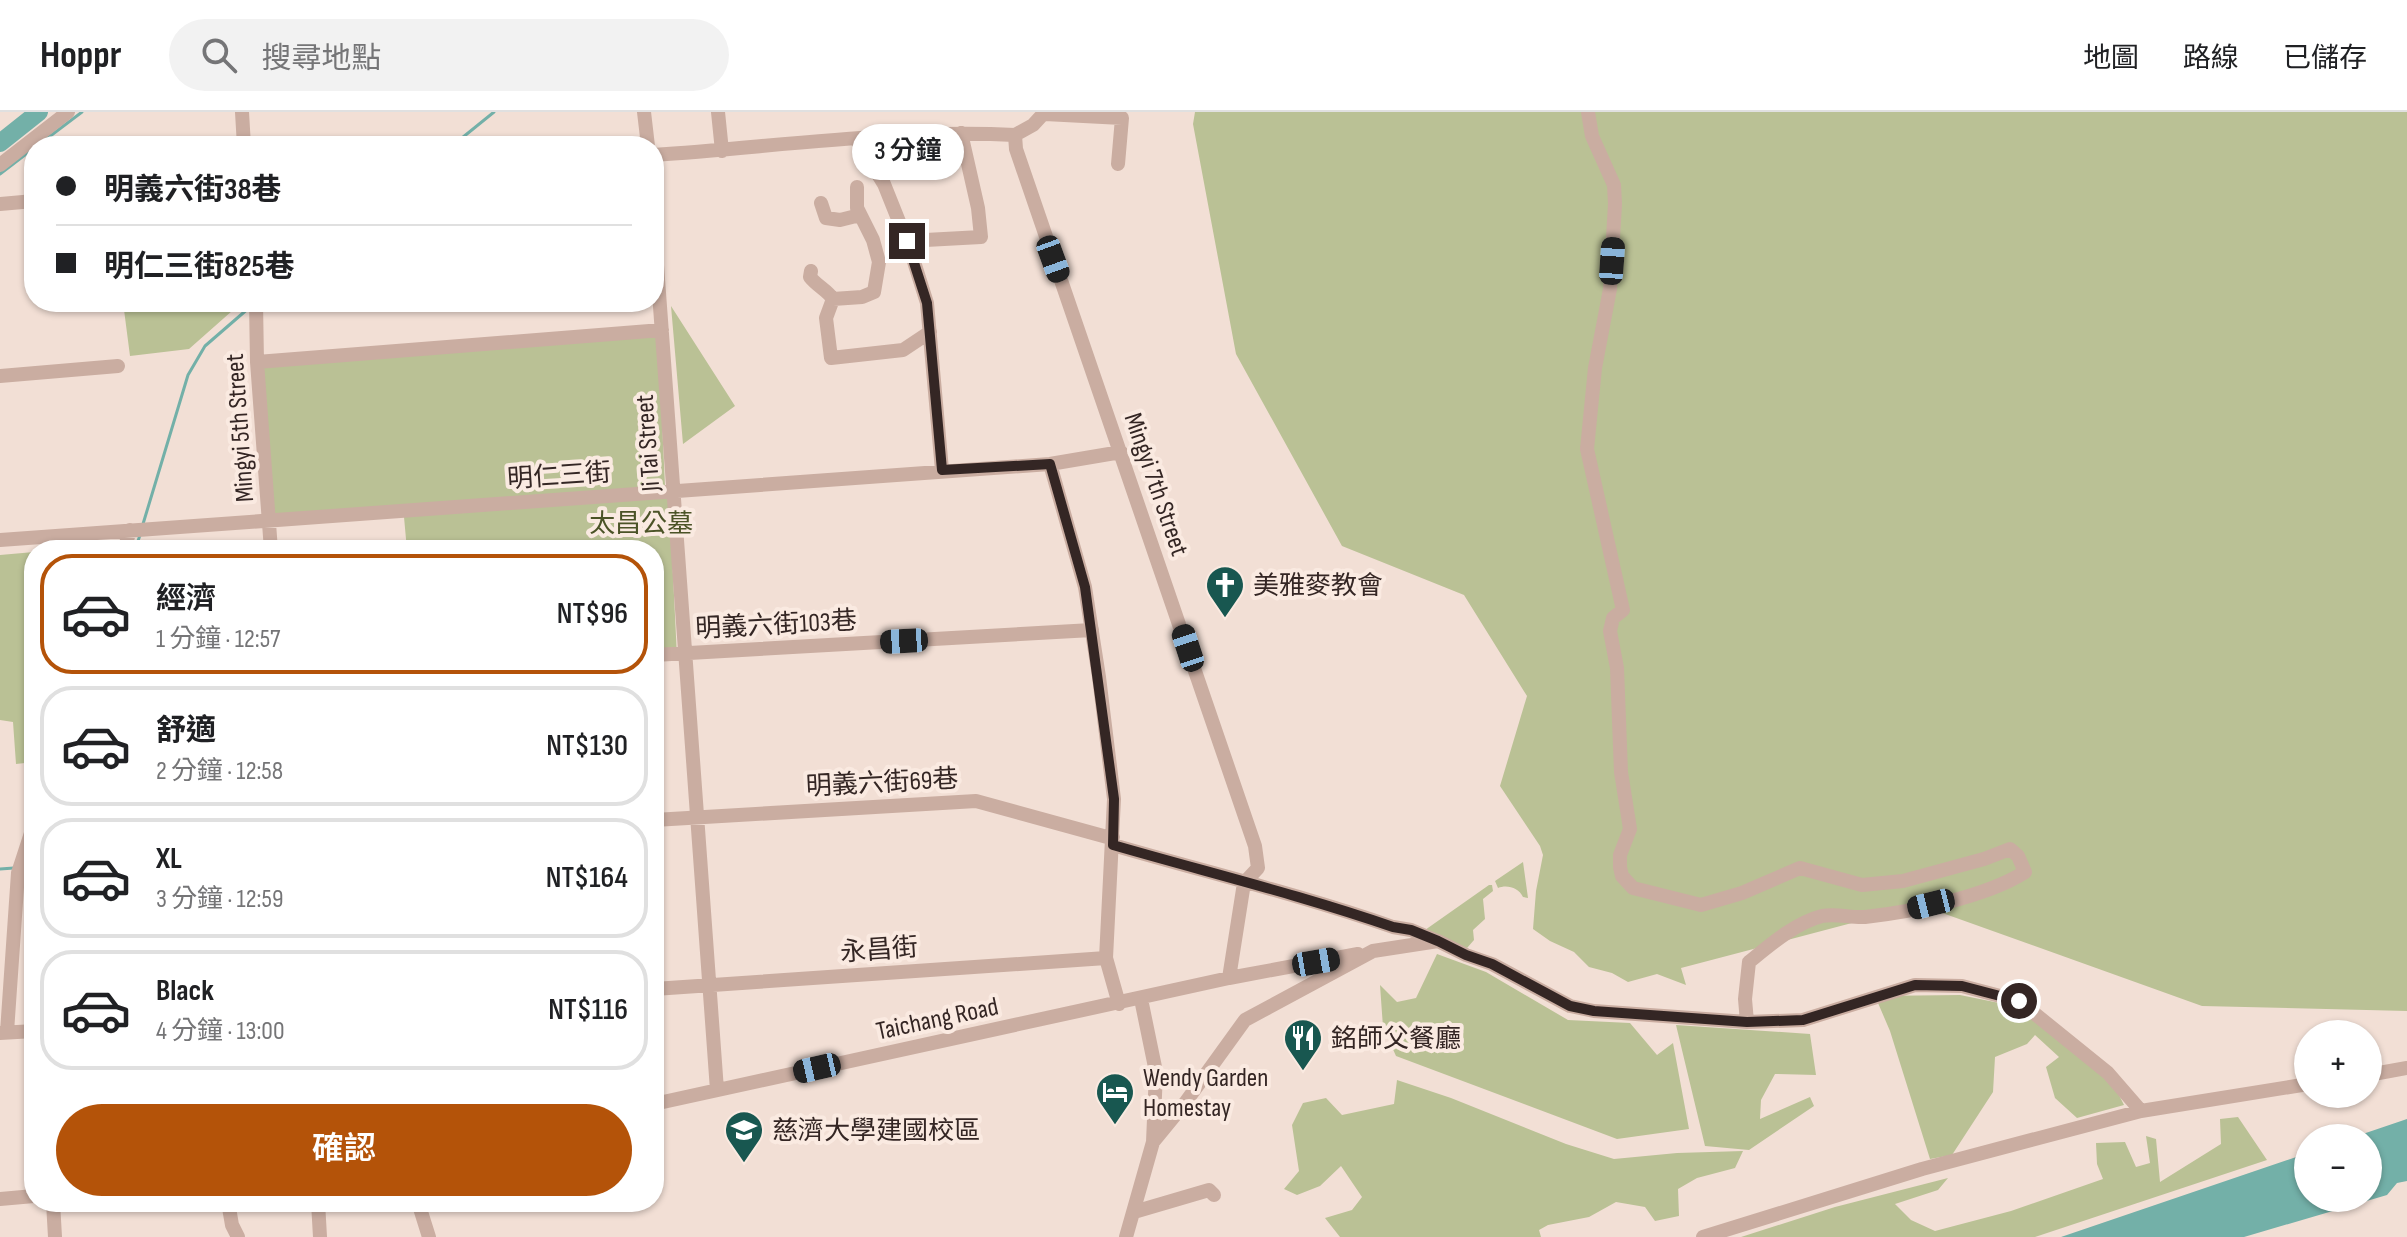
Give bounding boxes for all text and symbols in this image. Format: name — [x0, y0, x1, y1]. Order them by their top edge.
search box — [169, 19, 729, 91]
text: Hoppr — [40, 33, 121, 78]
icon: search — [197, 33, 241, 77]
text: 搜尋地點 — [261, 41, 381, 77]
text: 地圖 — [2083, 42, 2139, 75]
text: 路線 — [2183, 42, 2239, 75]
text: 已儲存 — [2283, 42, 2367, 75]
callout: 3 分鐘 — [851, 125, 963, 181]
text: 3 分鐘 — [874, 136, 942, 167]
text: 明義六街38巷 — [104, 172, 282, 208]
route end — [889, 223, 925, 259]
car — [1034, 232, 1072, 286]
car — [1598, 236, 1626, 286]
text: 明仁三街825巷 — [104, 249, 295, 285]
street label: Mingyi 5th Street — [220, 353, 261, 503]
street label: Ji Tai Street — [630, 393, 667, 493]
street label: Mingyi 7th Street — [1117, 409, 1195, 560]
street label: 明仁三街 — [506, 457, 612, 496]
park label: 太昌公墓 — [589, 509, 693, 540]
church icon: 美雅麥教會 — [1204, 564, 1246, 619]
place label: 美雅麥教會 — [1253, 571, 1383, 602]
icon: car — [60, 578, 132, 650]
text: 經濟 — [156, 581, 216, 617]
text: NT$96 — [557, 596, 628, 632]
street label: 明義六街103巷 — [695, 606, 858, 645]
car — [1169, 621, 1207, 675]
text: 1 分鐘 · 12:57 — [156, 624, 280, 655]
car — [879, 628, 929, 654]
icon: car — [60, 710, 132, 782]
text: 舒適 — [156, 713, 216, 749]
text: NT$130 — [546, 728, 628, 764]
text: 2 分鐘 · 12:58 — [156, 756, 283, 787]
street label: 明義六街69巷 — [805, 764, 959, 803]
text: XL — [156, 841, 182, 877]
icon: car — [60, 842, 132, 914]
text: NT$164 — [546, 860, 628, 896]
text: 3 分鐘 · 12:59 — [156, 884, 283, 915]
car — [1905, 887, 1957, 921]
street label: 永昌街 — [839, 932, 919, 969]
car — [1290, 946, 1342, 978]
text: Black — [156, 973, 214, 1009]
icon: car — [60, 974, 132, 1046]
route start — [2001, 983, 2037, 1019]
street label: Taichang Road — [873, 991, 1001, 1048]
text: NT$116 — [548, 992, 628, 1028]
text: 4 分鐘 · 13:00 — [156, 1016, 285, 1047]
restaurant icon: 銘師父餐廳 — [1282, 1017, 1324, 1072]
map controls — [2294, 1020, 2382, 1212]
button: + — [2294, 1020, 2382, 1108]
place label: 銘師父餐廳 — [1331, 1024, 1461, 1055]
car — [791, 1051, 843, 1085]
place label: Wendy Garden Homestay — [1143, 1063, 1268, 1124]
hotel icon: Wendy Garden Homestay — [1094, 1071, 1136, 1126]
button: 確認 — [56, 1104, 632, 1196]
school or university icon: 慈濟大學建國校區 — [723, 1109, 765, 1164]
place label: 慈濟大學建國校區 — [772, 1116, 980, 1147]
button: − — [2294, 1124, 2382, 1212]

